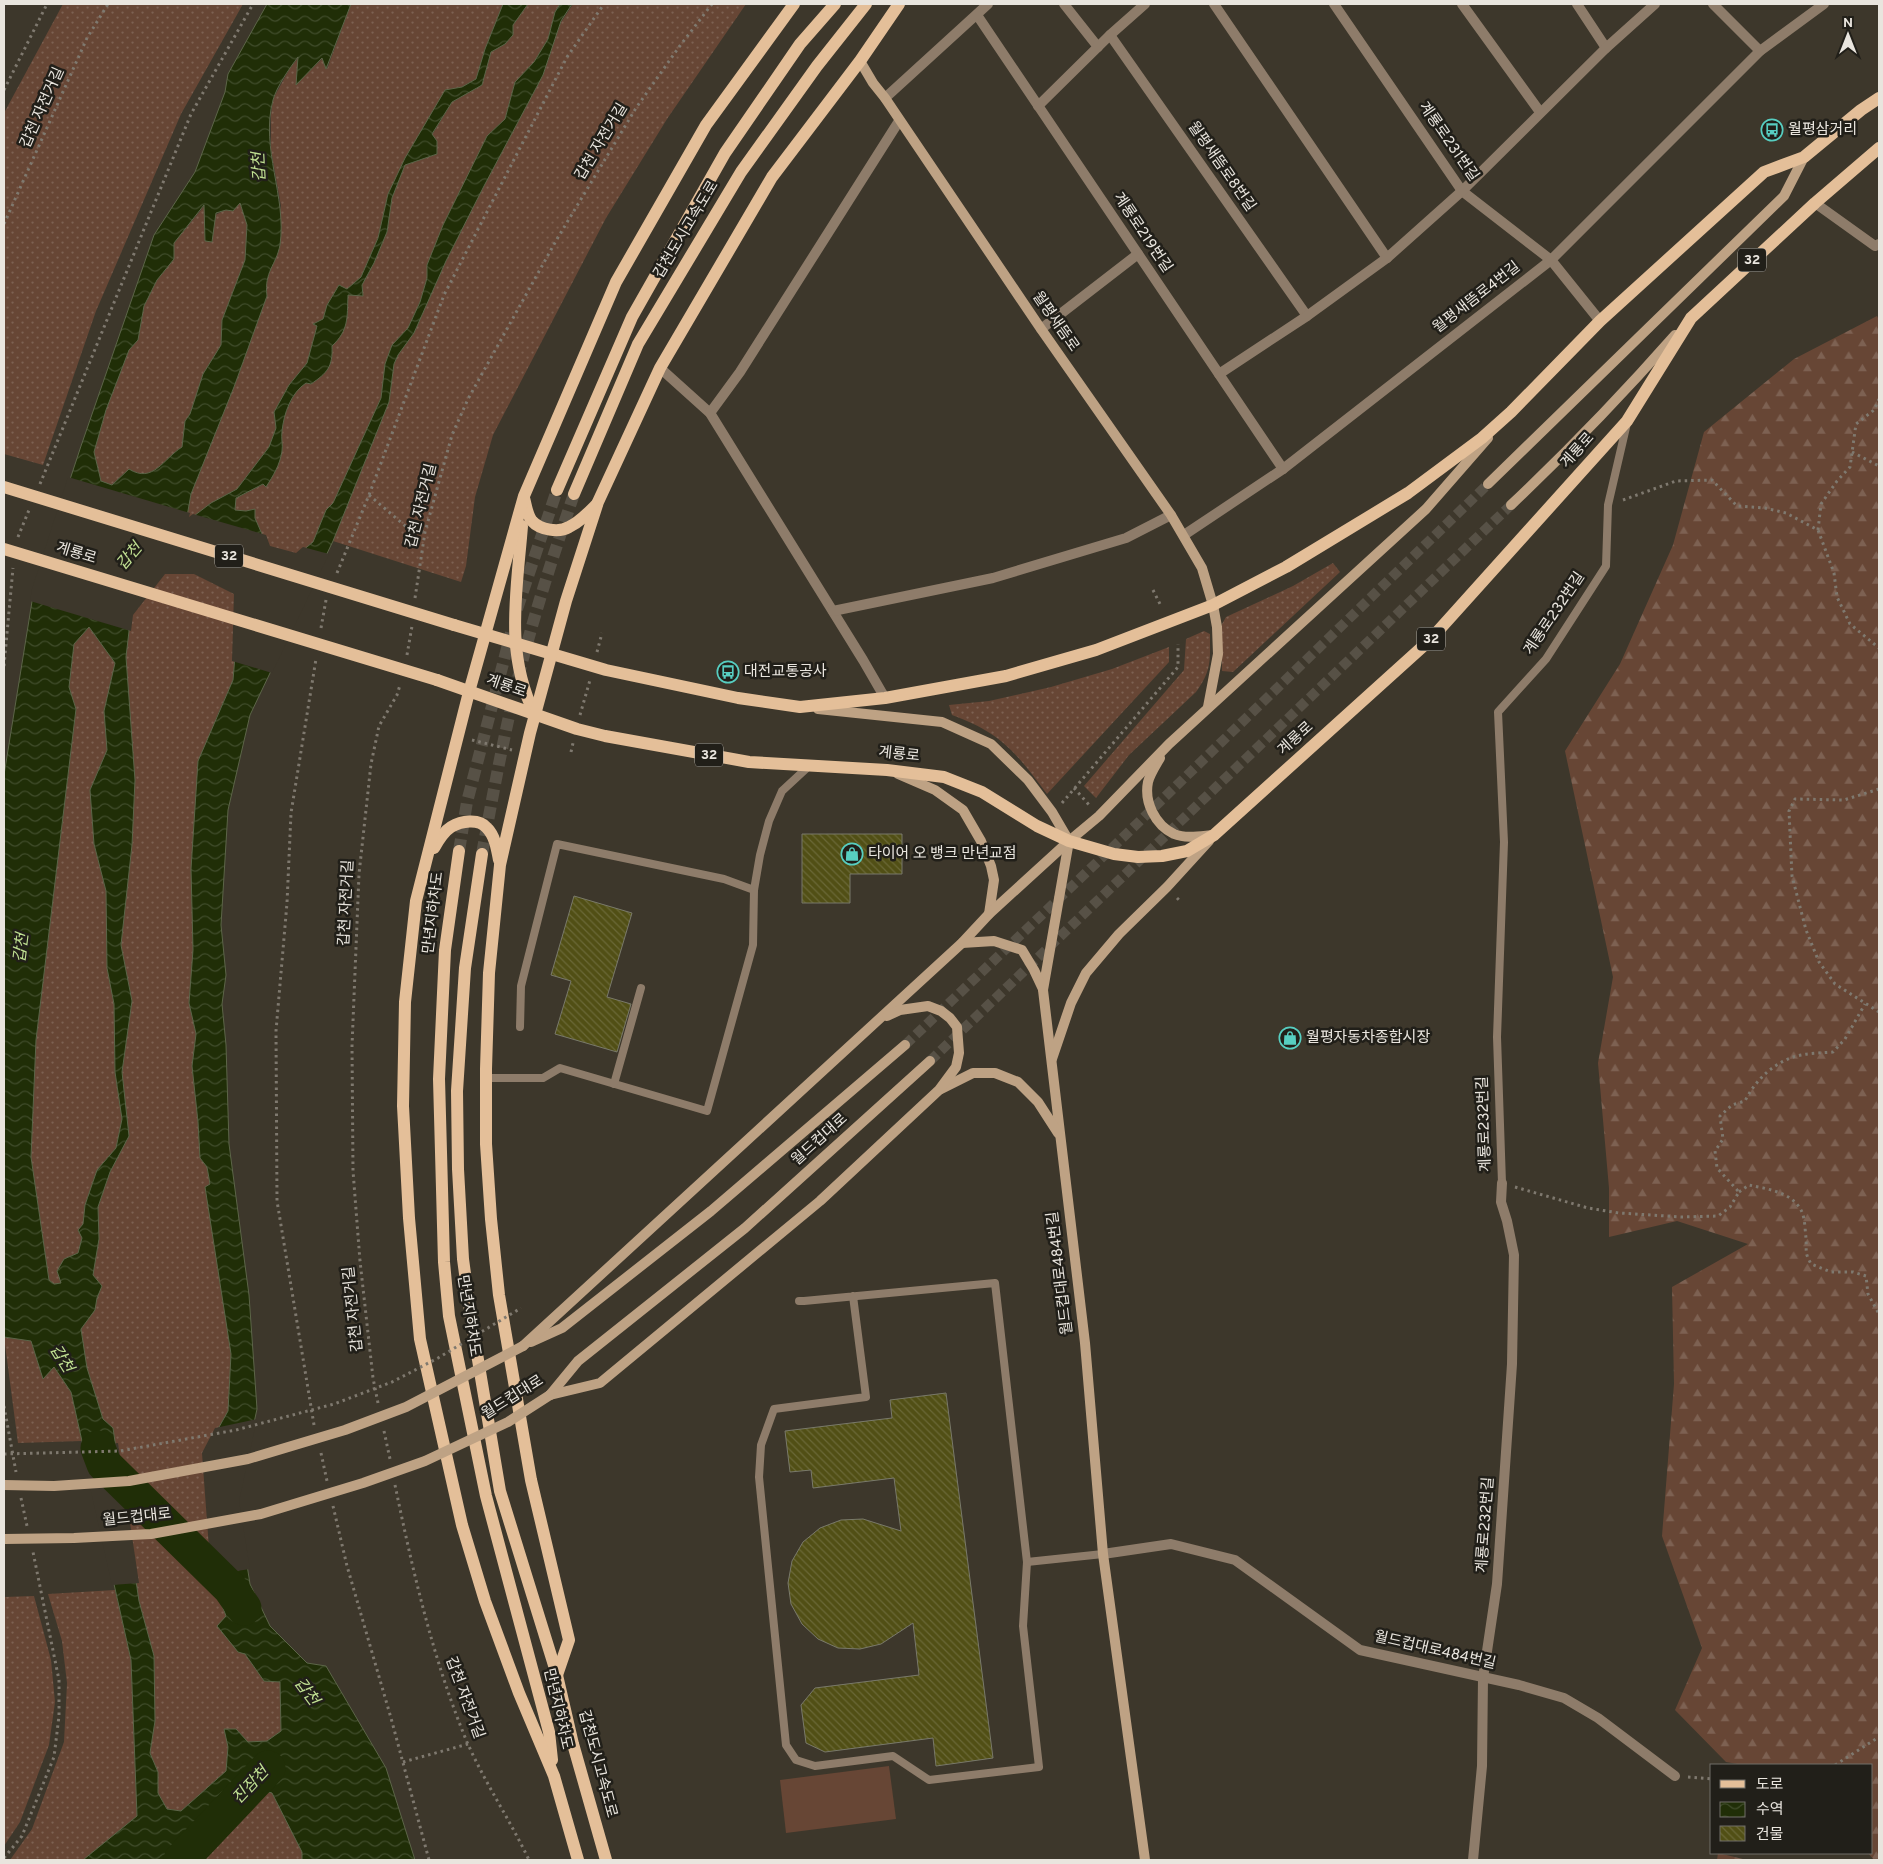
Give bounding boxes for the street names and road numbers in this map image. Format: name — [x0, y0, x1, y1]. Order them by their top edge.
street label: 갑천 자전거길 — [16, 64, 69, 151]
street label: 계룡로231번길 — [1414, 99, 1482, 185]
street label: 갑천 자전거길 — [571, 100, 632, 184]
street label: 월평새뜸로8번길 — [1183, 118, 1259, 216]
street label: 갑천도시고속도로 — [650, 177, 724, 282]
street label: 계룡로219번길 — [1108, 189, 1176, 277]
road number: 32 — [1738, 248, 1766, 272]
street label: 월평새뜸로4번길 — [1429, 258, 1525, 338]
street label: 월평새뜸로 — [1027, 288, 1083, 356]
street label: 계룡로 — [1557, 429, 1599, 473]
street label: 갑천 자전거길 — [401, 462, 442, 550]
street label: 계룡로 — [53, 539, 99, 569]
road number: 32 — [215, 544, 243, 568]
street label: 계룡로232번길 — [1520, 569, 1590, 659]
road number: 32 — [1417, 628, 1445, 650]
street label: 계룡로 — [483, 671, 529, 703]
street label: 계룡로 — [1274, 718, 1318, 760]
street label: 계룡로 — [877, 743, 921, 767]
road number: 32 — [695, 744, 723, 766]
street label: 갑천 자전거길 — [334, 859, 359, 947]
street label: 만년지하차도 — [420, 871, 448, 955]
street label: 계룡로232번길 — [1474, 1076, 1496, 1172]
street label: 월드컵대로 — [788, 1110, 852, 1170]
street label: 월드컵대로484번길 — [1044, 1210, 1078, 1336]
street label: 갑천 자전거길 — [339, 1265, 368, 1353]
street label: 만년지하차도 — [452, 1274, 484, 1358]
street label: 월드컵대로 — [479, 1372, 547, 1424]
street label: 계룡로232번길 — [1473, 1476, 1499, 1574]
street label: 월드컵대로 — [102, 1505, 172, 1531]
street label: 월드컵대로484번길 — [1372, 1628, 1498, 1674]
street label: 갑천 자전거길 — [440, 1654, 489, 1742]
street label: 만년지하차도 — [538, 1667, 576, 1751]
street label: 갑천도시고속도로 — [574, 1708, 621, 1820]

